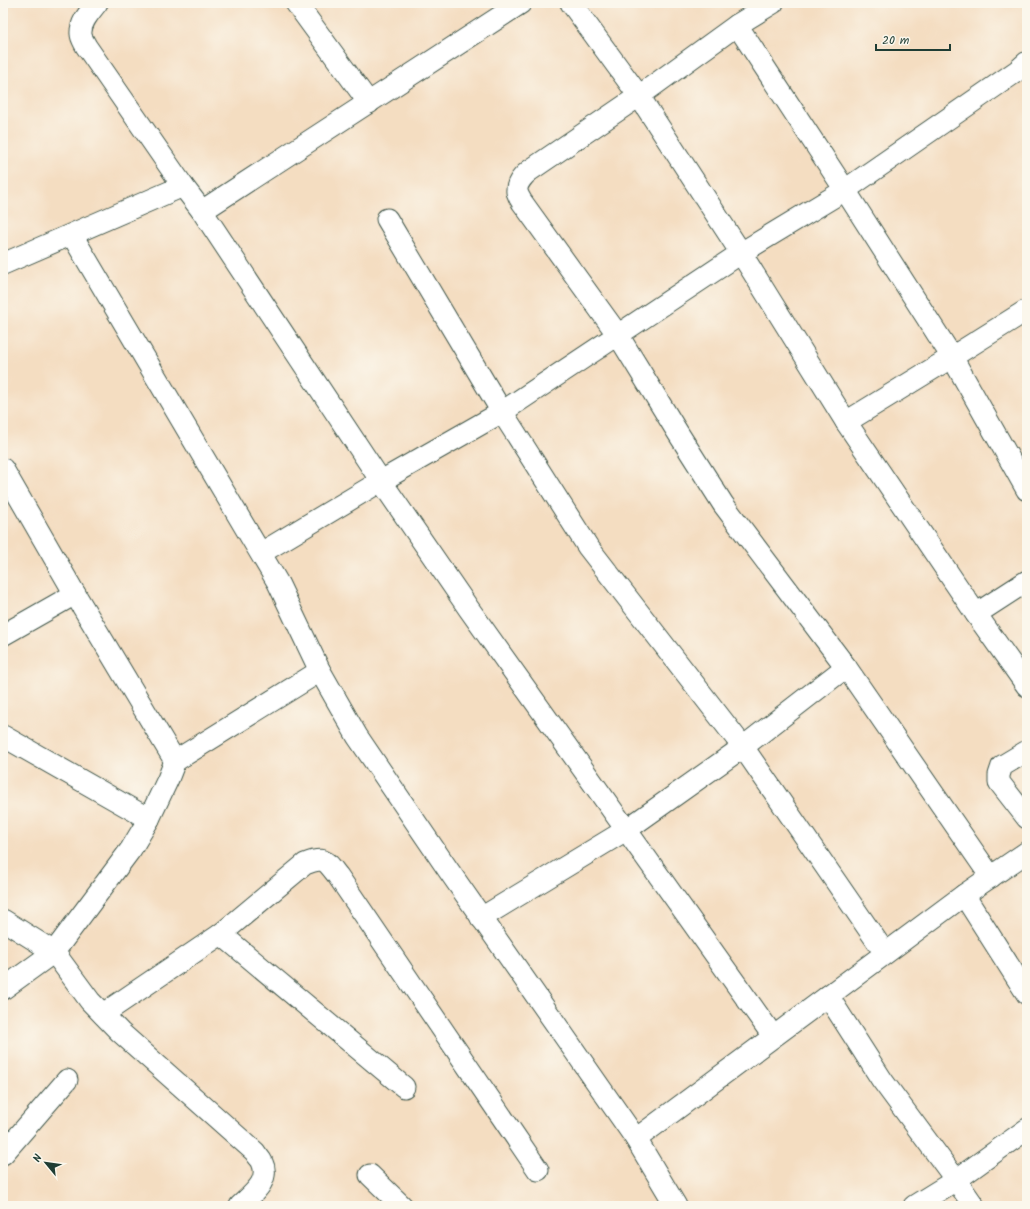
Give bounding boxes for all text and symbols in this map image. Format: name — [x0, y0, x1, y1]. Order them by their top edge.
scale bar — [876, 26, 950, 52]
text: 20 m — [882, 31, 910, 50]
north arrow — [26, 1143, 66, 1183]
text: N — [29, 1151, 48, 1166]

